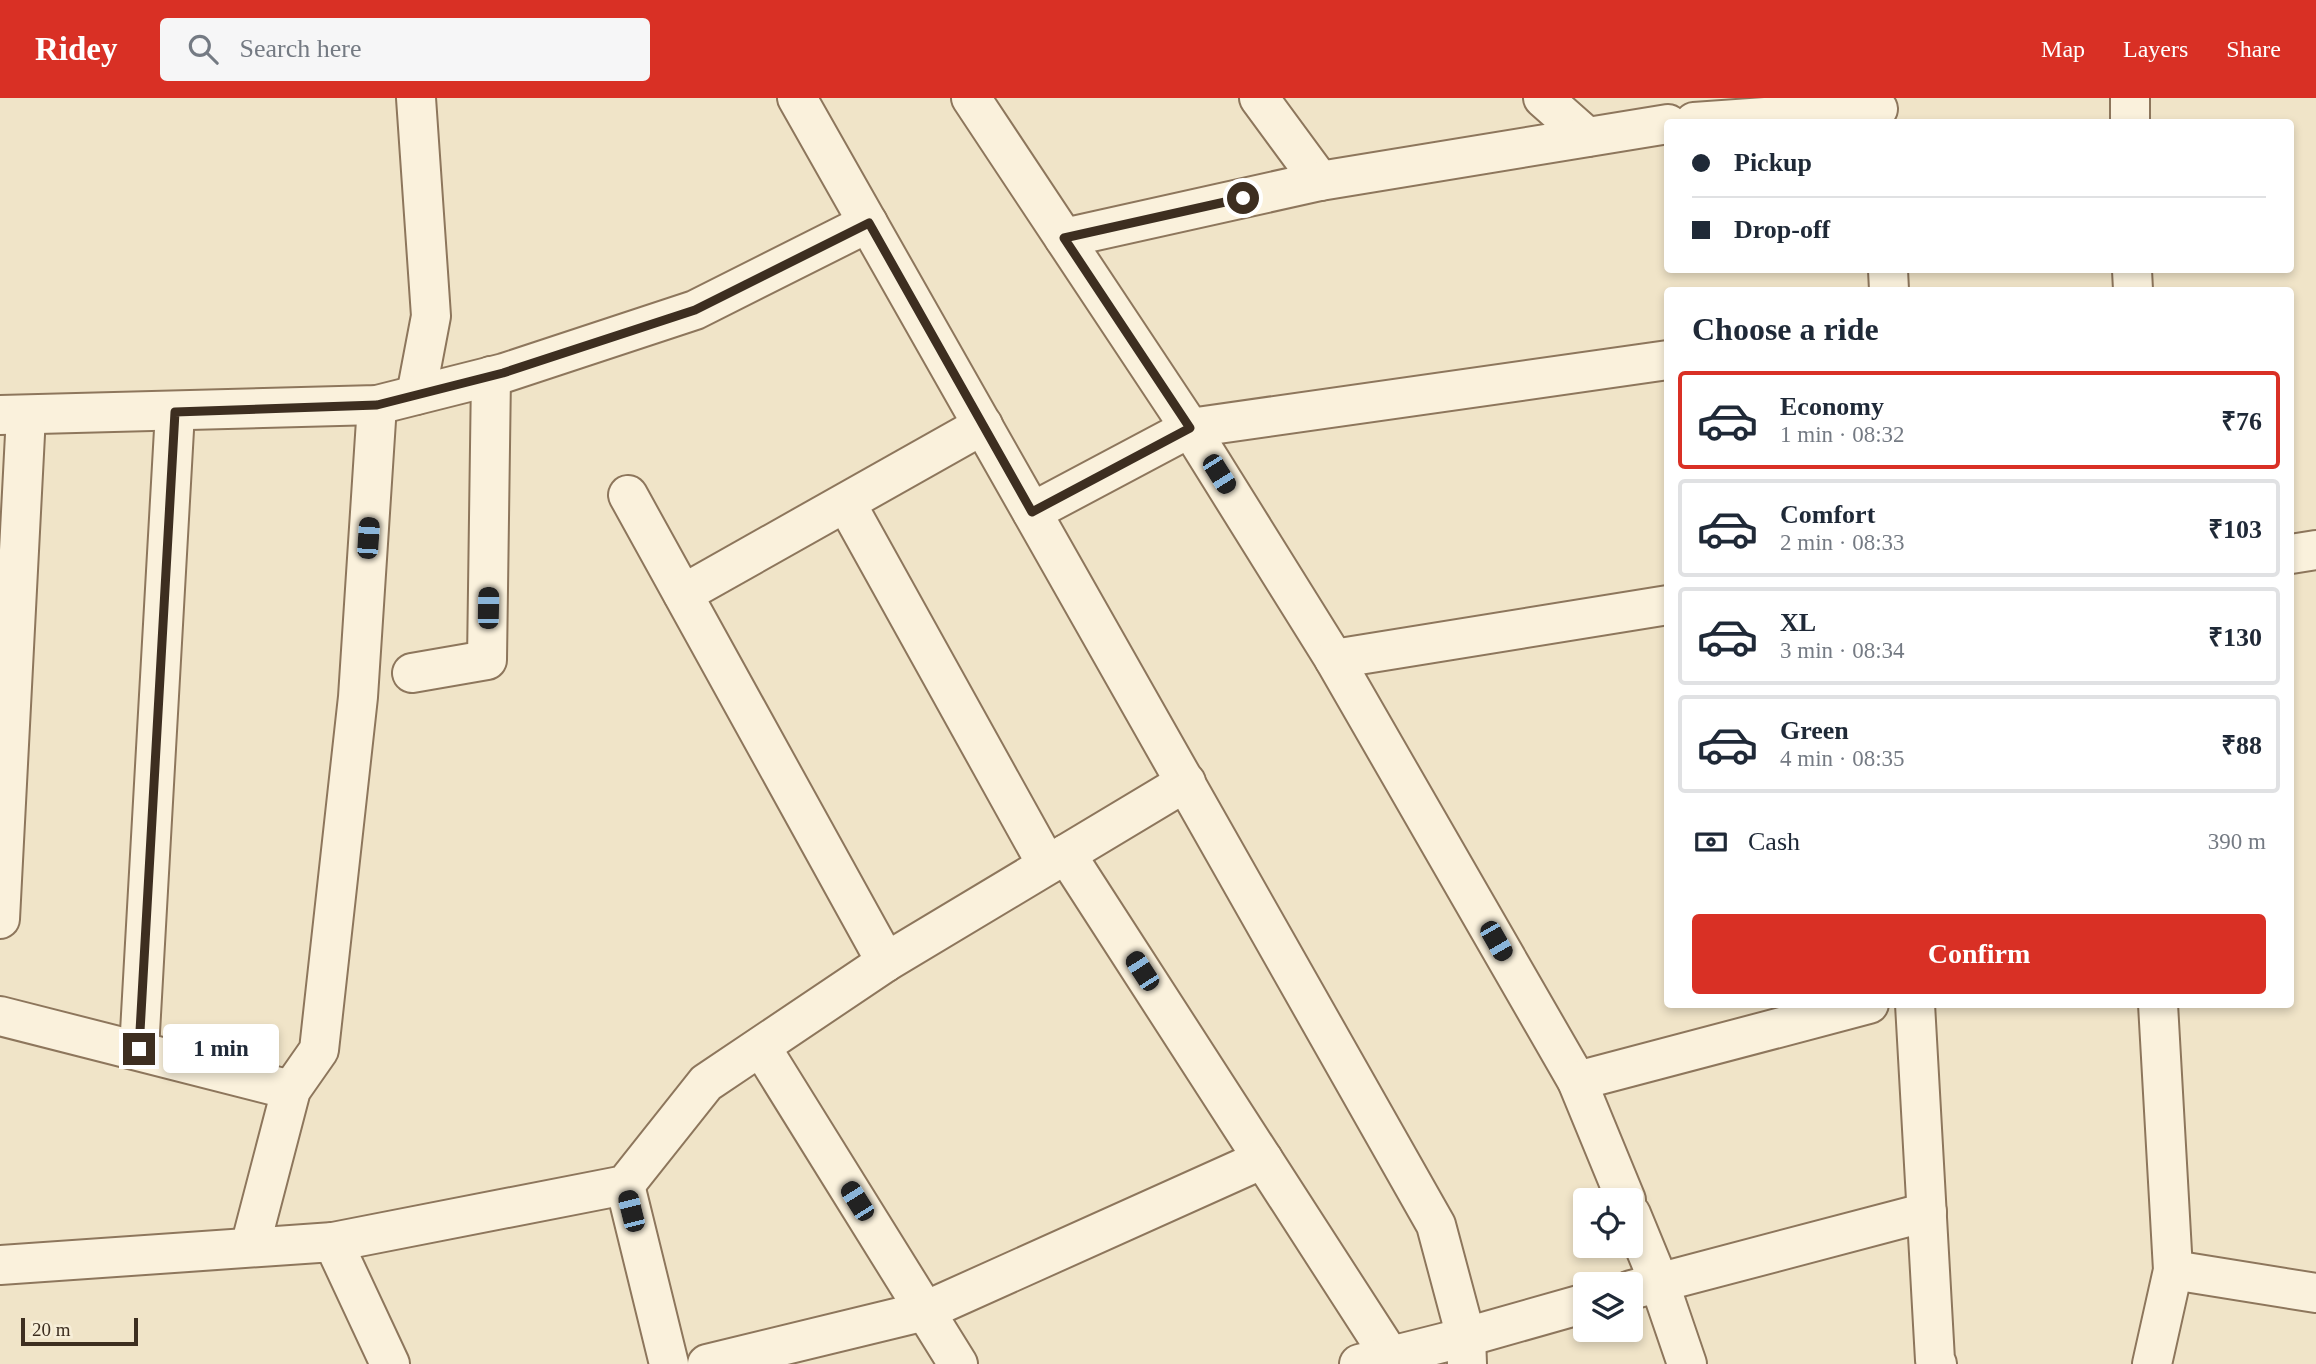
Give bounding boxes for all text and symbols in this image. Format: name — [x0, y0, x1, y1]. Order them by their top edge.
search box — [160, 18, 650, 81]
icon: search — [184, 30, 222, 68]
text: Ridey — [35, 31, 118, 67]
text: Search here — [240, 34, 361, 63]
text: Map — [2041, 36, 2085, 62]
text: Layers — [2123, 36, 2188, 62]
text: Share — [2226, 36, 2281, 62]
text: Pickup — [1734, 148, 1812, 177]
route start — [1227, 182, 1259, 214]
text: Drop-off — [1734, 215, 1830, 244]
text: Choose a ride — [1692, 311, 1879, 347]
icon: car — [1696, 389, 1759, 452]
text: Economy — [1780, 392, 1884, 421]
text: ₹76 — [2221, 407, 2262, 436]
text: 1 min · 08:32 — [1780, 422, 1905, 447]
car — [1199, 451, 1240, 497]
icon: car — [1696, 497, 1759, 560]
text: Comfort — [1780, 500, 1875, 529]
text: ₹103 — [2208, 515, 2262, 544]
car — [357, 516, 380, 560]
text: 2 min · 08:33 — [1780, 530, 1905, 555]
car — [478, 587, 499, 629]
icon: car — [1696, 605, 1759, 668]
text: XL — [1780, 608, 1816, 637]
text: ₹130 — [2208, 623, 2262, 652]
text: 3 min · 08:34 — [1780, 638, 1905, 663]
icon: car — [1696, 713, 1759, 776]
text: Green — [1780, 716, 1849, 745]
text: ₹88 — [2221, 731, 2262, 760]
text: 4 min · 08:35 — [1780, 746, 1905, 771]
icon: cash — [1692, 823, 1730, 861]
text: Cash — [1748, 827, 1800, 856]
text: 390 m — [2208, 829, 2266, 854]
button: Confirm — [1692, 914, 2266, 994]
car — [1477, 918, 1516, 964]
car — [1122, 948, 1163, 994]
callout: 1 min — [164, 1024, 279, 1074]
route end — [123, 1033, 155, 1065]
text: 1 min — [193, 1036, 249, 1061]
car — [837, 1178, 878, 1224]
car — [616, 1188, 647, 1234]
map controls — [1573, 1188, 1643, 1342]
button: locate — [1573, 1188, 1643, 1258]
button: layers — [1573, 1272, 1643, 1342]
scale bar — [21, 1315, 138, 1347]
text: 20 m — [32, 1319, 71, 1340]

